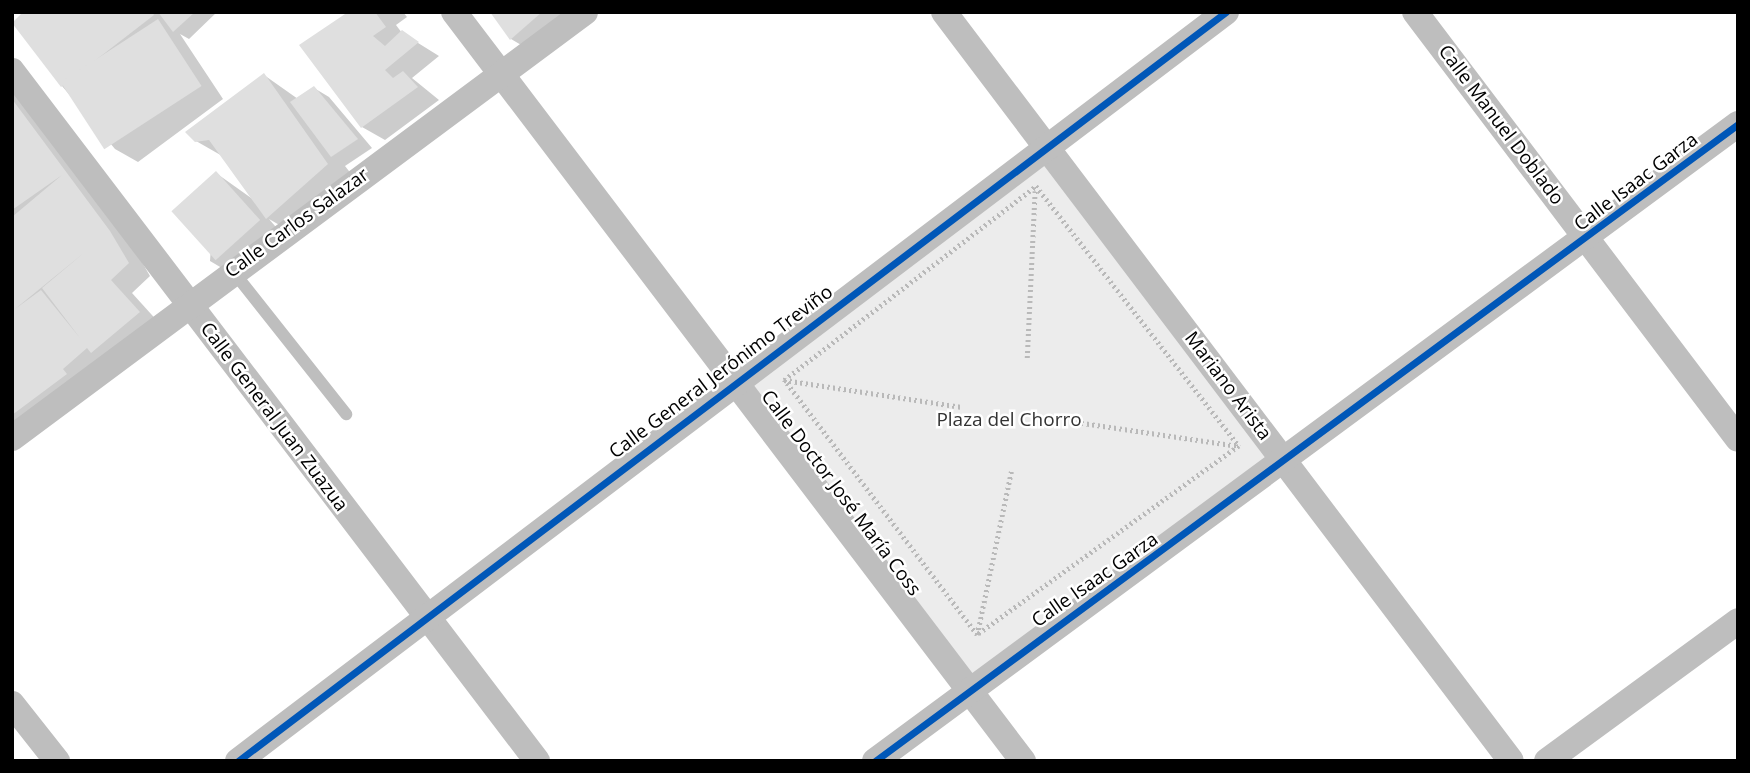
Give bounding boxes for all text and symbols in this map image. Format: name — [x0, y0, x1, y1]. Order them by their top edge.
street label: Calle Manuel Doblado — [1433, 41, 1569, 209]
street label: Calle Isaac Garza — [1570, 128, 1702, 236]
street label: Calle Carlos Salazar — [221, 163, 373, 283]
street label: Calle General Jerónimo Treviño — [605, 280, 837, 464]
street label: Calle General Juan Zuazua — [195, 318, 353, 516]
street label: Mariano Arista — [1180, 327, 1276, 445]
street label: Calle Doctor José María Coss — [756, 386, 926, 600]
park label: Plaza del Chorro — [936, 409, 1082, 431]
street label: Calle Isaac Garza — [1028, 528, 1162, 632]

